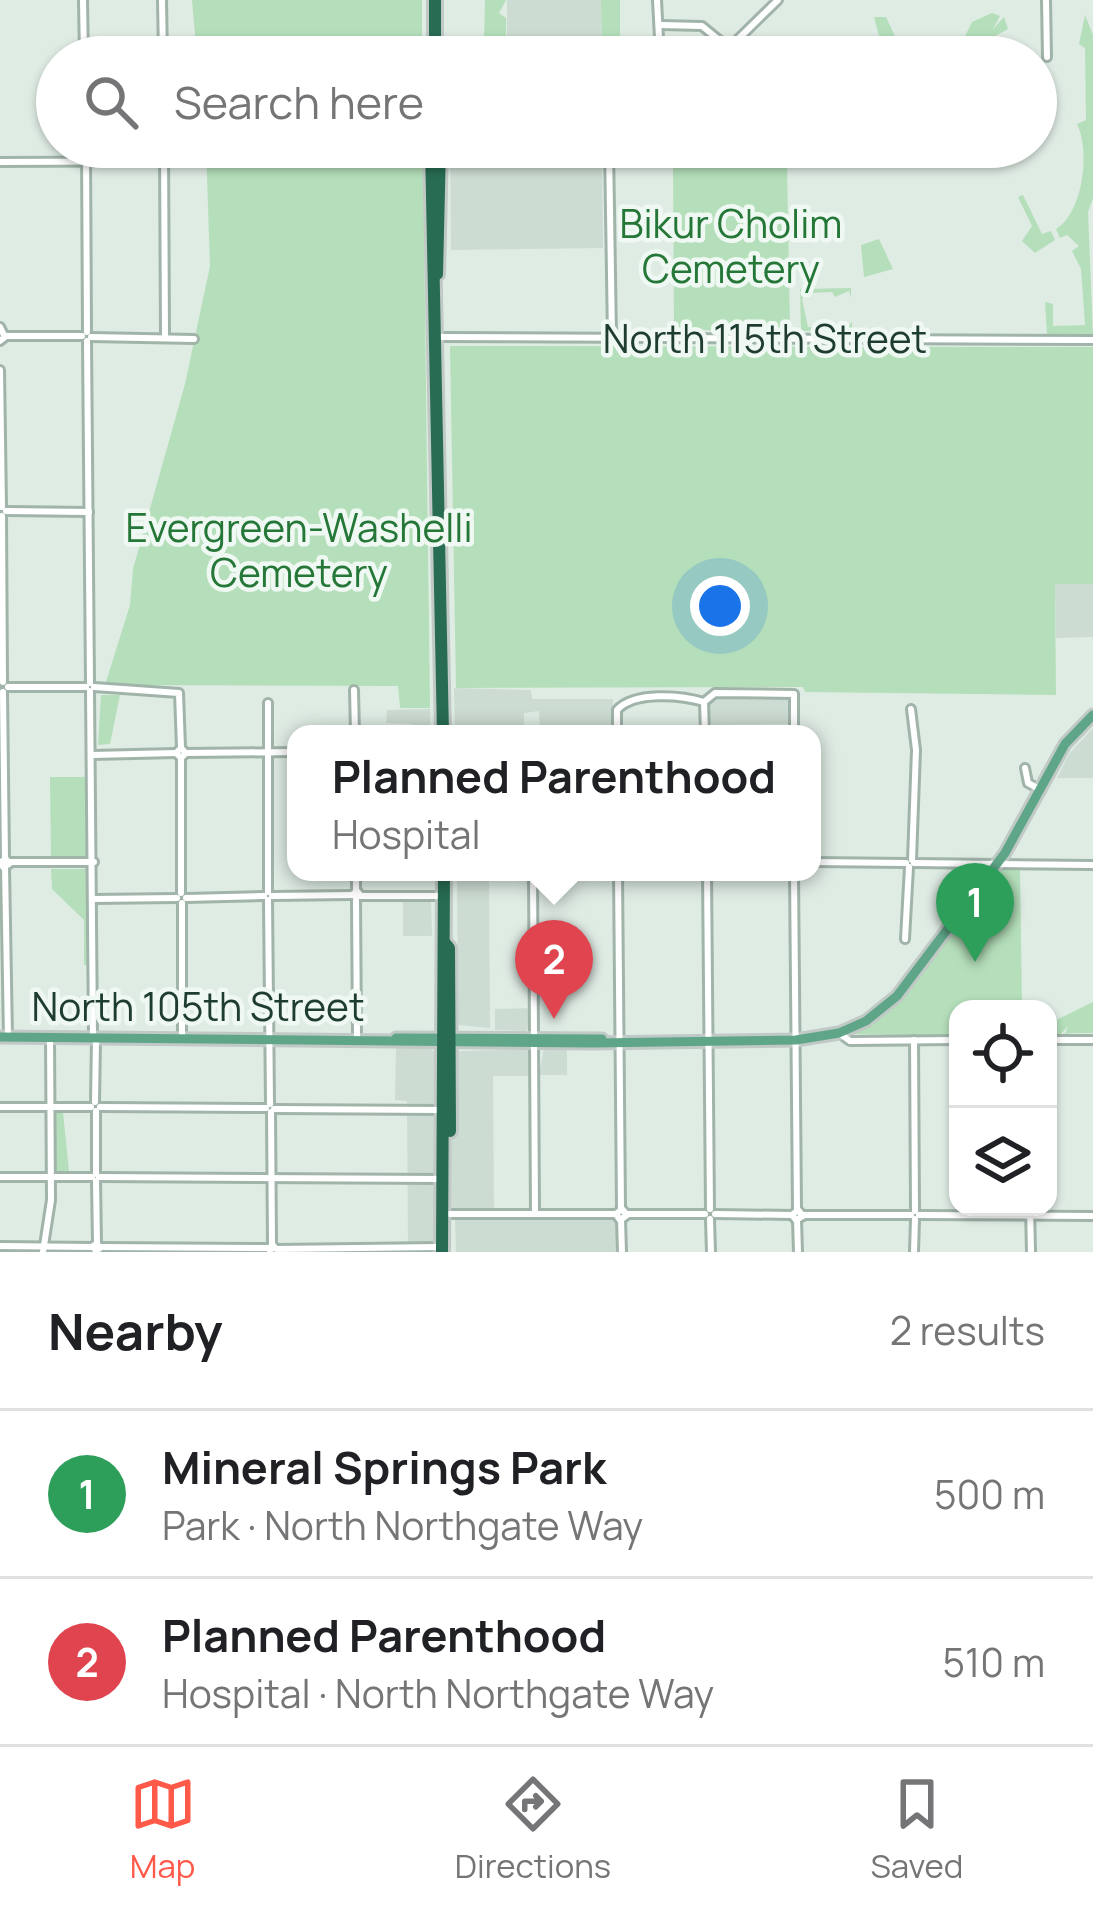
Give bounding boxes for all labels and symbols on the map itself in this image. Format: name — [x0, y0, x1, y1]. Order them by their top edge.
park label: Bikur Cholim Cemetery — [620, 196, 842, 295]
street label: North 115th Street — [603, 311, 927, 365]
park label: Evergreen-Washelli Cemetery — [125, 500, 473, 599]
your location — [690, 576, 750, 636]
pin: 1 — [936, 863, 1014, 962]
pin: 2 — [515, 920, 593, 1019]
street label: North 105th Street — [31, 979, 365, 1033]

